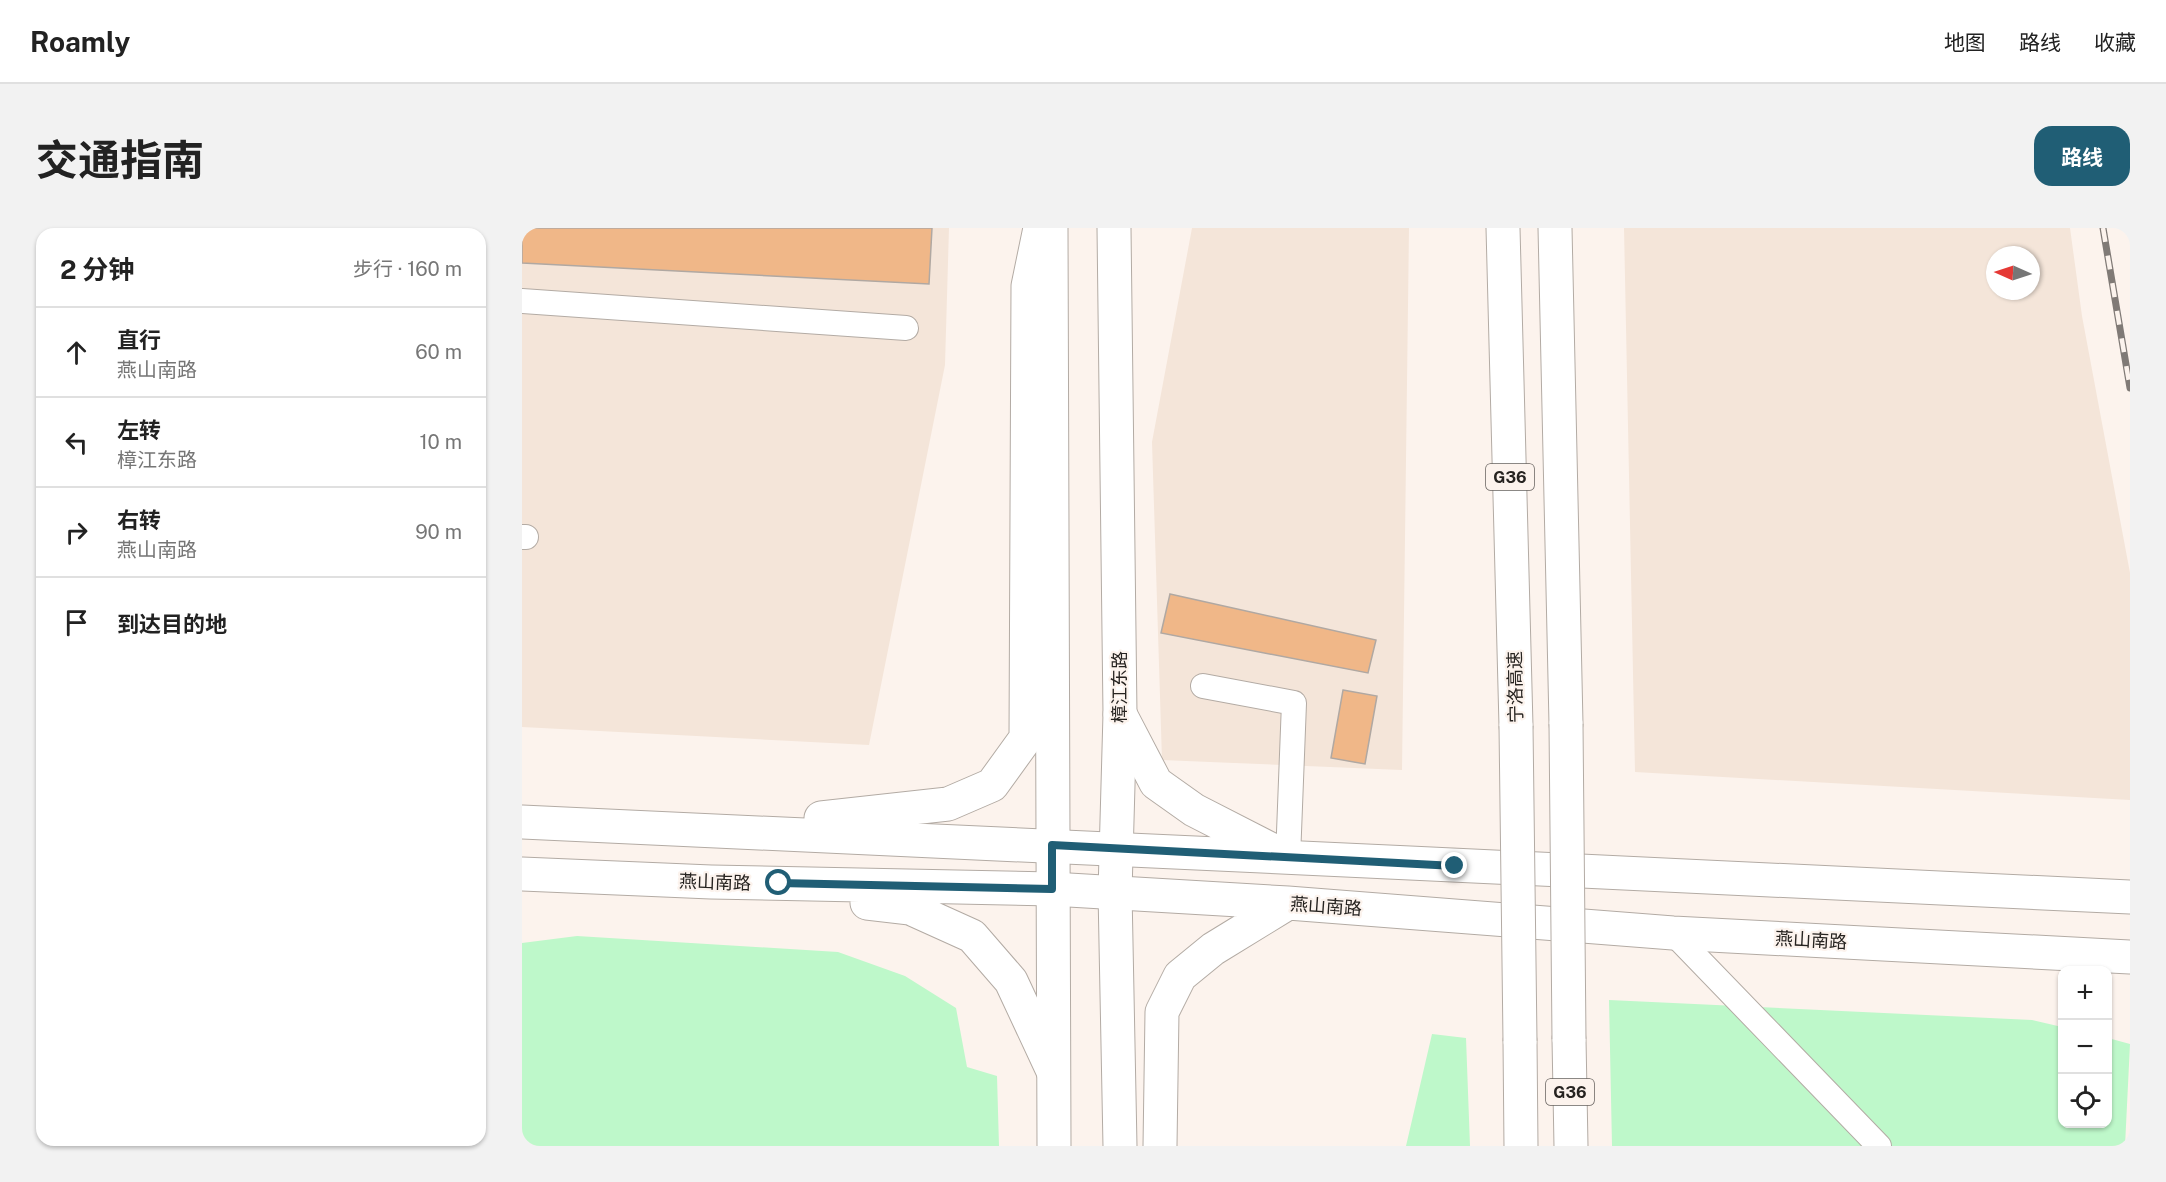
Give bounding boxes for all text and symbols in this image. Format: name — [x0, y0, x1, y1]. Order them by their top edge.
text: Roamly — [30, 25, 130, 58]
text: 地图 — [1944, 30, 1986, 55]
text: 路线 — [2019, 30, 2061, 55]
text: 收藏 — [2094, 30, 2136, 55]
button: 路线 — [2034, 126, 2130, 186]
text: 交通指南 — [36, 135, 204, 184]
north arrow — [1986, 246, 2040, 300]
text: 2 分钟 — [60, 254, 134, 285]
text: 步行 · 160 m — [353, 257, 462, 281]
text: 直行 — [117, 327, 161, 353]
icon: ahead — [60, 336, 93, 369]
text: 60 m — [415, 340, 462, 364]
text: 燕山南路 — [117, 358, 197, 382]
text: 左转 — [117, 417, 161, 443]
icon: left — [60, 426, 93, 459]
text: 10 m — [419, 430, 462, 454]
text: 樟江东路 — [117, 448, 197, 472]
road number: G36 — [1486, 464, 1534, 490]
text: 右转 — [117, 507, 161, 533]
icon: right — [60, 516, 93, 549]
text: 90 m — [415, 520, 462, 544]
text: 燕山南路 — [117, 538, 197, 562]
icon: arrive — [60, 606, 93, 639]
text: 到达目的地 — [117, 611, 227, 637]
street label: 樟江东路 — [1109, 651, 1130, 723]
street label: 宁洛高速 — [1504, 651, 1526, 723]
route end — [1441, 852, 1467, 878]
route start — [765, 869, 791, 895]
street label: 燕山南路 — [679, 870, 751, 894]
street label: 燕山南路 — [1289, 893, 1363, 919]
street label: 燕山南路 — [1774, 928, 1848, 952]
map controls — [2058, 966, 2112, 1128]
button: + — [2058, 966, 2112, 1020]
button: − — [2058, 1020, 2112, 1074]
button: locate — [2058, 1074, 2112, 1128]
road number: G36 — [1546, 1079, 1594, 1105]

